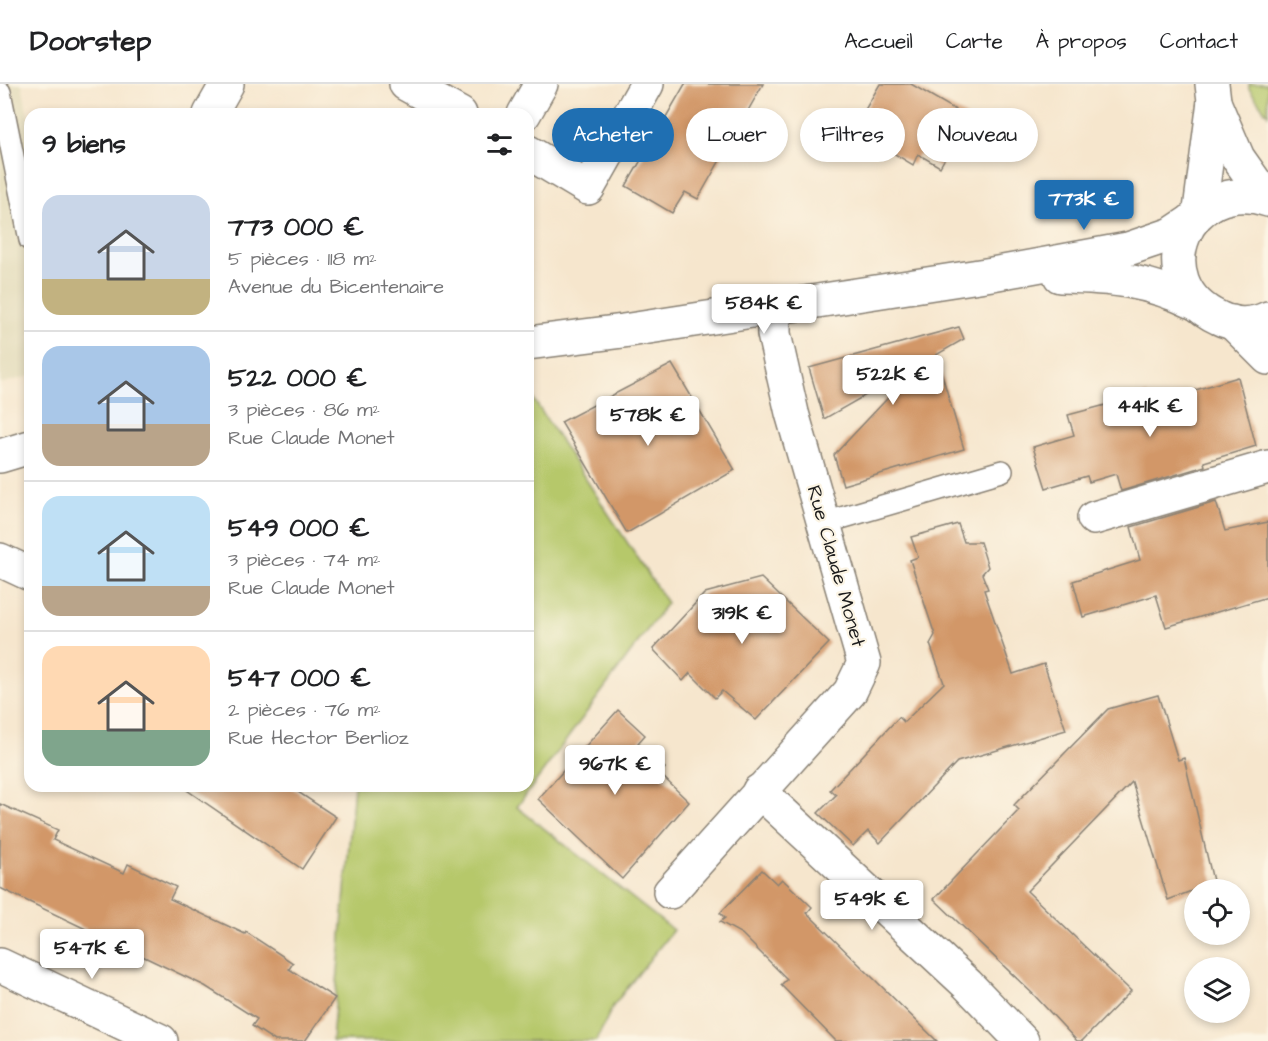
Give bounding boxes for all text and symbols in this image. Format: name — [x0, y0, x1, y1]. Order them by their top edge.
text: Doorstep — [30, 22, 151, 61]
text: Accueil — [844, 27, 913, 56]
text: Carte — [946, 27, 1003, 56]
text: À propos — [1036, 27, 1127, 56]
text: Contact — [1160, 27, 1238, 56]
chip: Acheter — [552, 108, 674, 162]
chip: Louer — [686, 108, 788, 162]
chip: Filtres — [800, 108, 905, 162]
chip: Nouveau — [917, 108, 1038, 162]
text: 9 biens — [42, 126, 126, 162]
icon: filters — [483, 128, 516, 161]
pin: 773K € — [1035, 180, 1133, 231]
text: 773K € — [1049, 185, 1119, 213]
text: 773 000 € — [228, 209, 364, 245]
icon: home — [90, 219, 162, 291]
text: 5 pièces · 118 m² — [228, 245, 377, 273]
text: Avenue du Bicentenaire — [228, 273, 444, 301]
pin: 584K € — [715, 284, 813, 335]
text: 584K € — [726, 289, 802, 317]
pin: 522K € — [844, 355, 942, 406]
text: 522 000 € — [228, 360, 367, 396]
text: 522K € — [856, 360, 930, 388]
icon: home — [90, 370, 162, 442]
pin: 441K € — [1101, 387, 1199, 438]
text: 441K € — [1117, 392, 1183, 420]
text: 3 pièces · 86 m² — [228, 396, 380, 424]
pin: 578K € — [599, 396, 697, 447]
text: 578K € — [610, 401, 686, 429]
text: Rue Claude Monet — [228, 424, 395, 452]
street label: Rue Claude Monet — [800, 482, 872, 650]
text: 549 000 € — [228, 510, 370, 546]
icon: home — [90, 520, 162, 592]
text: 3 pièces · 74 m² — [228, 546, 381, 574]
text: Rue Claude Monet — [228, 574, 395, 602]
pin: 319K € — [693, 594, 791, 645]
text: 319K € — [712, 599, 772, 627]
text: 547 000 € — [228, 660, 371, 696]
icon: home — [90, 670, 162, 742]
text: 2 pièces · 76 m² — [228, 696, 381, 724]
text: Rue Hector Berlioz — [228, 724, 409, 752]
pin: 967K € — [566, 745, 664, 796]
text: 967K € — [579, 750, 651, 778]
map controls — [1184, 879, 1250, 1023]
button: locate — [1184, 879, 1250, 945]
pin: 549K € — [823, 880, 921, 931]
text: 549K € — [834, 885, 910, 913]
pin: 547K € — [43, 929, 141, 980]
text: 547K € — [54, 934, 130, 962]
button: layers — [1184, 957, 1250, 1023]

